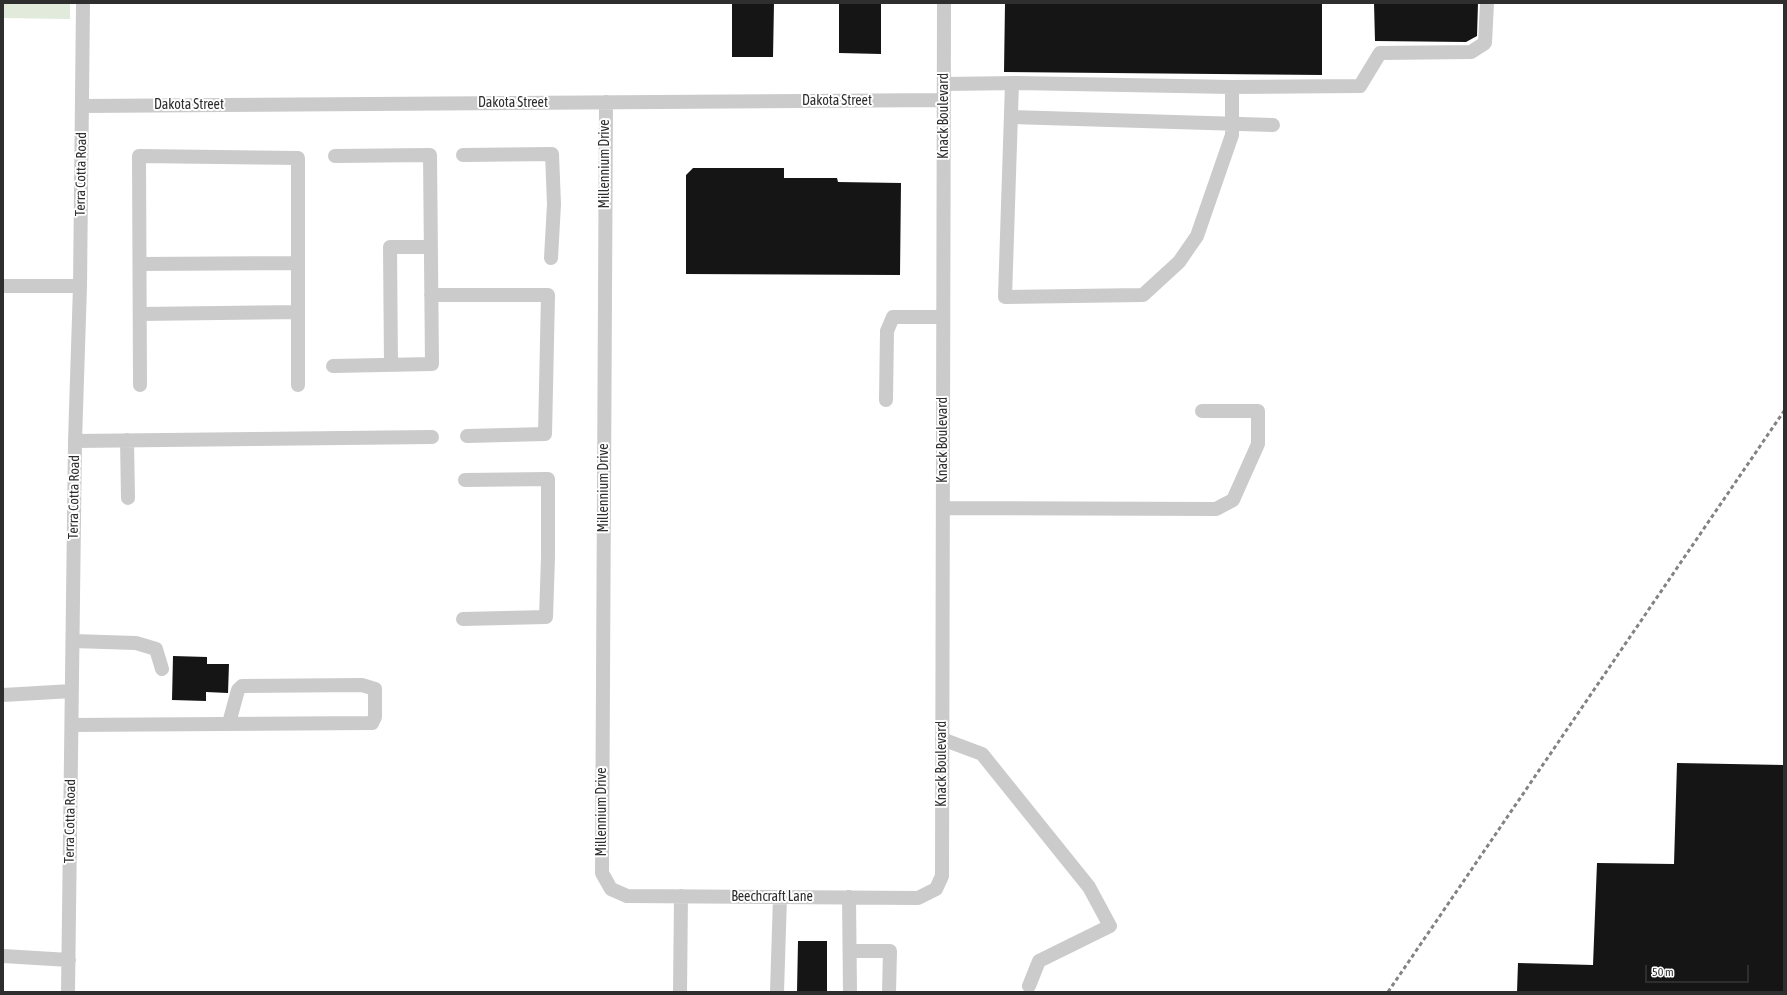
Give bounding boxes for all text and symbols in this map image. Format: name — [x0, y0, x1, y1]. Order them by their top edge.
street label: Knack Boulevard — [936, 73, 952, 159]
street label: Dakota Street — [802, 93, 872, 109]
street label: Dakota Street — [478, 95, 548, 111]
street label: Dakota Street — [154, 97, 224, 113]
street label: Millennium Drive — [597, 120, 613, 208]
street label: Terra Cotta Road — [72, 132, 90, 216]
street label: Knack Boulevard — [935, 397, 951, 483]
street label: Millennium Drive — [596, 444, 612, 532]
street label: Terra Cotta Road — [65, 455, 83, 539]
street label: Knack Boulevard — [934, 721, 950, 807]
street label: Millennium Drive — [594, 768, 610, 856]
street label: Terra Cotta Road — [61, 779, 79, 863]
street label: Beechcraft Lane — [731, 889, 813, 905]
scale bar — [1647, 957, 1751, 983]
text: 50 m — [1652, 965, 1674, 979]

